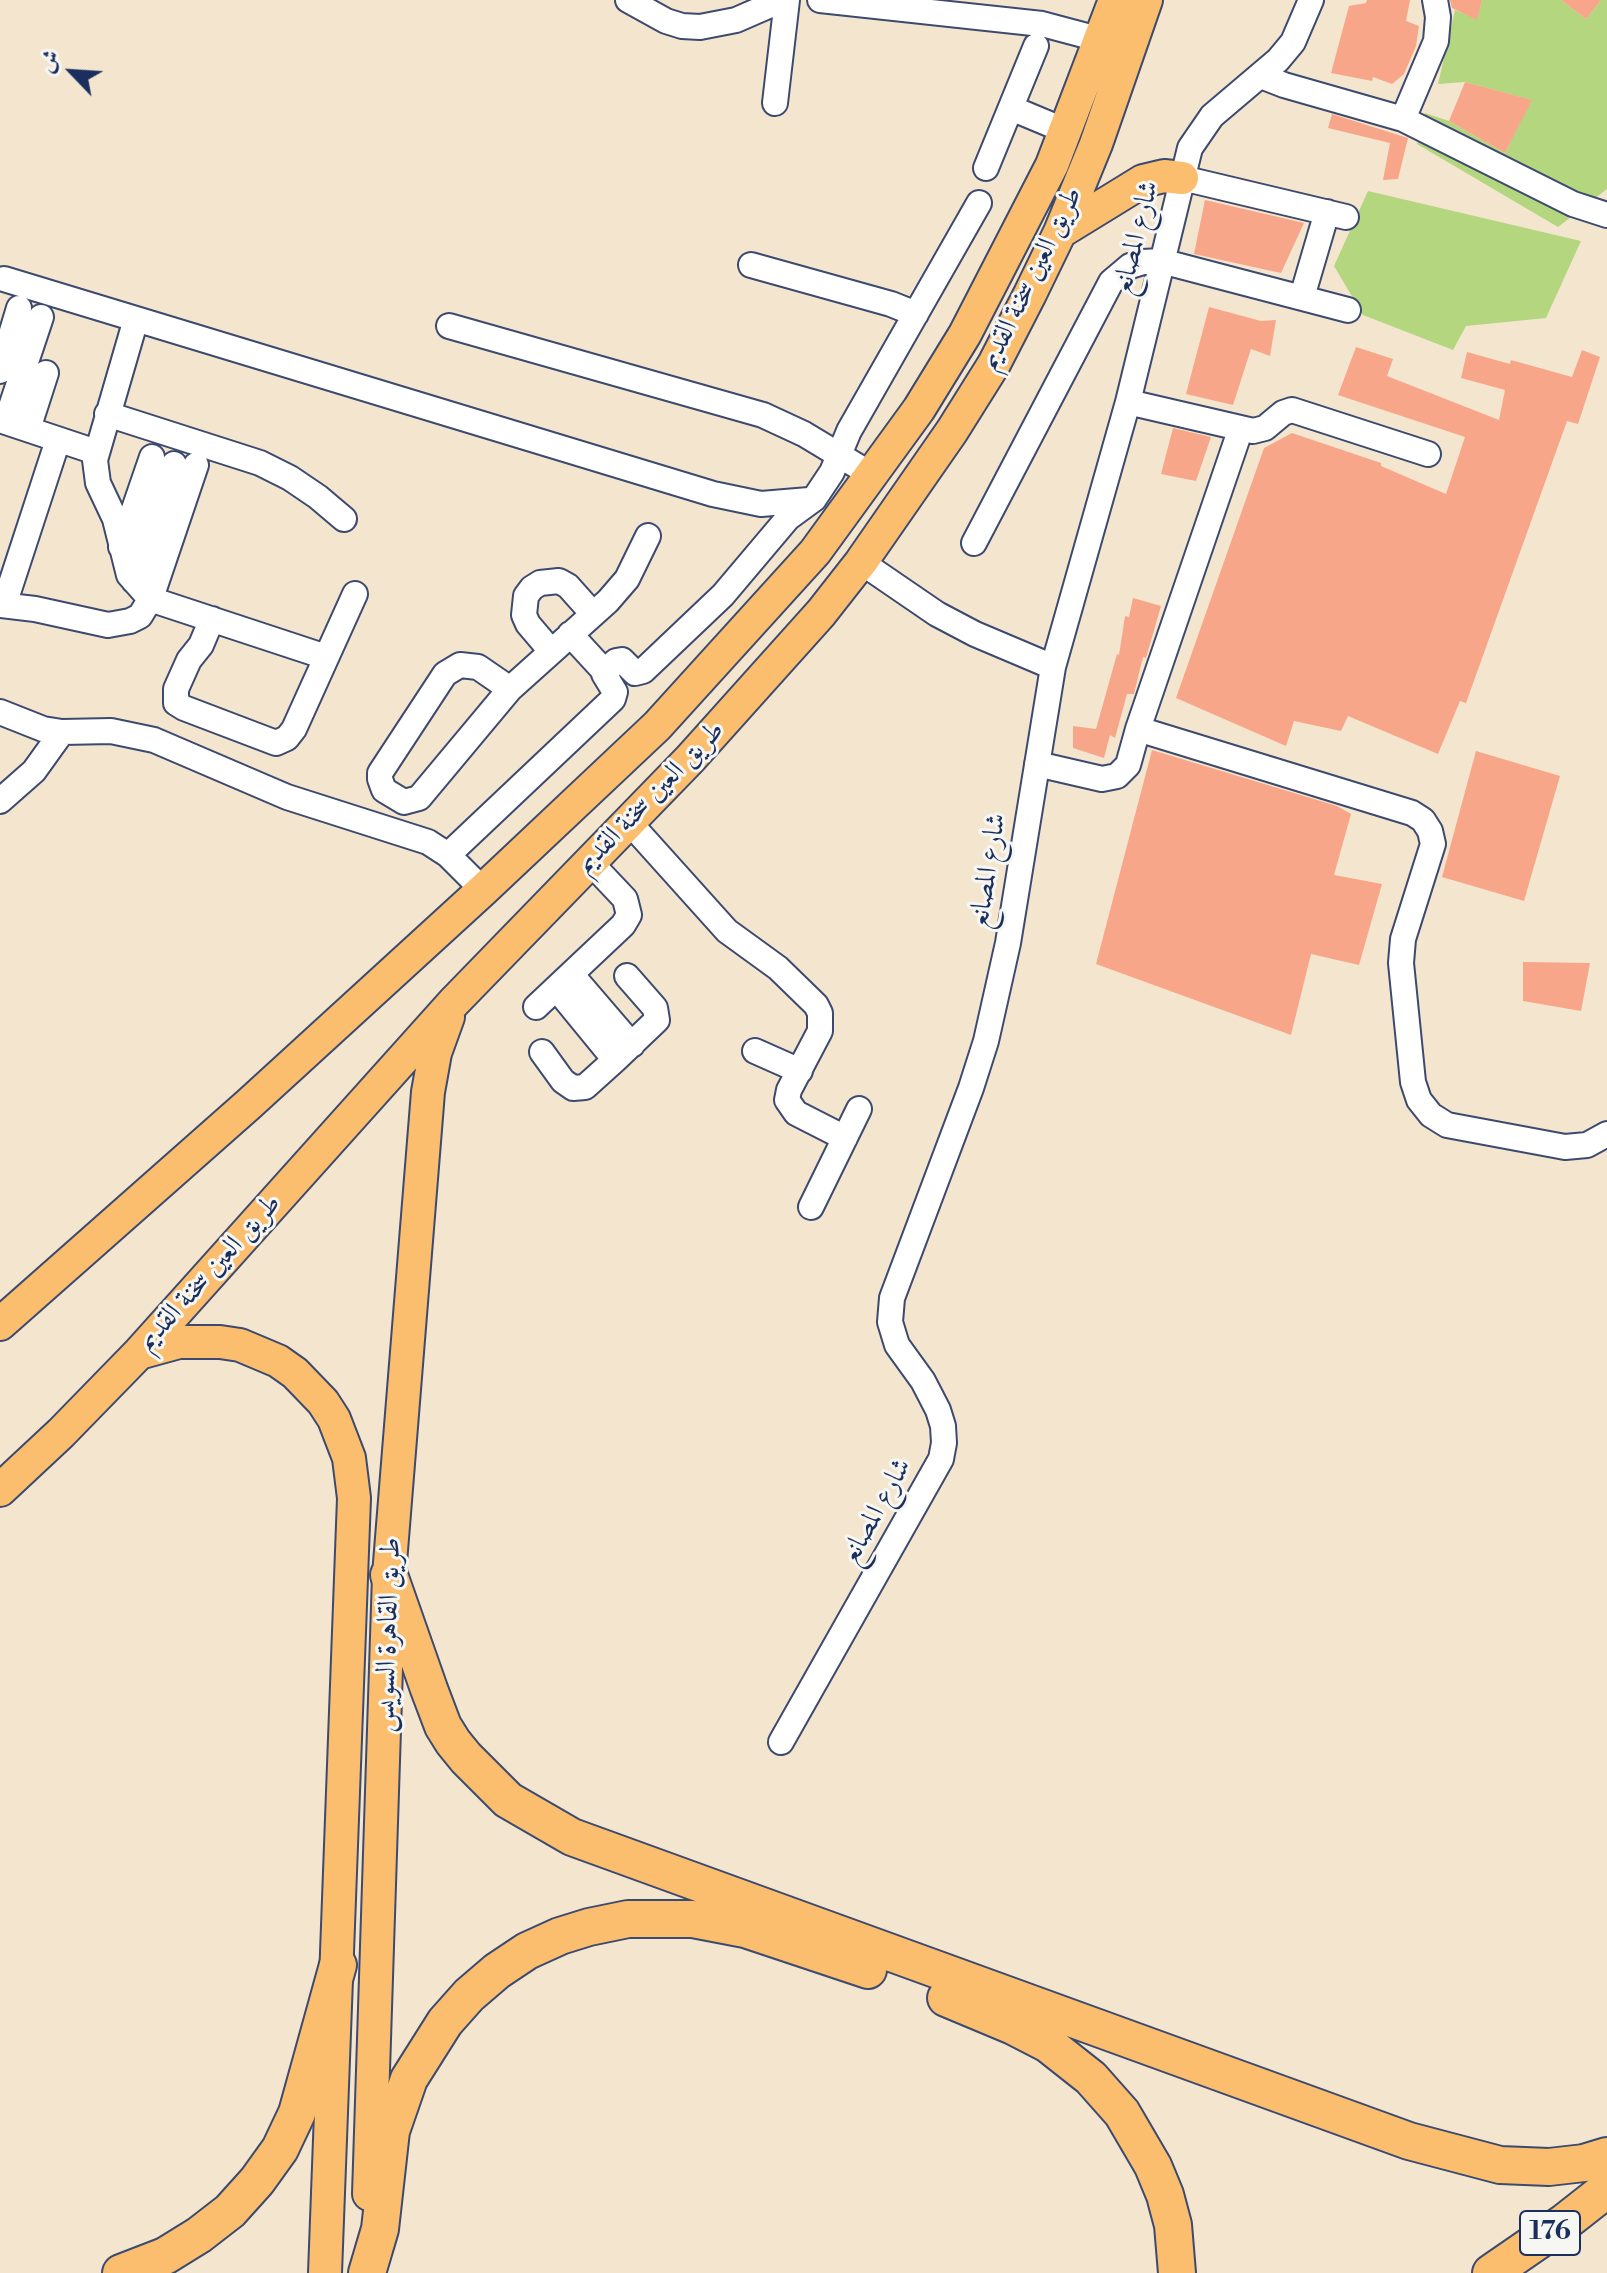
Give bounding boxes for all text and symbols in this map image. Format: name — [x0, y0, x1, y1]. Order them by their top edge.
north arrow — [32, 32, 112, 112]
text: ش — [33, 46, 67, 77]
street label: شارع المصانع — [1107, 178, 1167, 298]
street label: طريق العين سخنة القديم — [973, 182, 1091, 376]
street label: طريق العين سخنة القديم — [570, 715, 732, 881]
street label: شارع المصانع — [963, 811, 1015, 931]
street label: طريق العين سخنة القديم — [131, 1188, 289, 1358]
street label: شارع المصانع — [834, 1453, 920, 1571]
street label: طريق القاهرة السويس — [369, 1537, 409, 1733]
road number: 176 — [1520, 2211, 1580, 2255]

